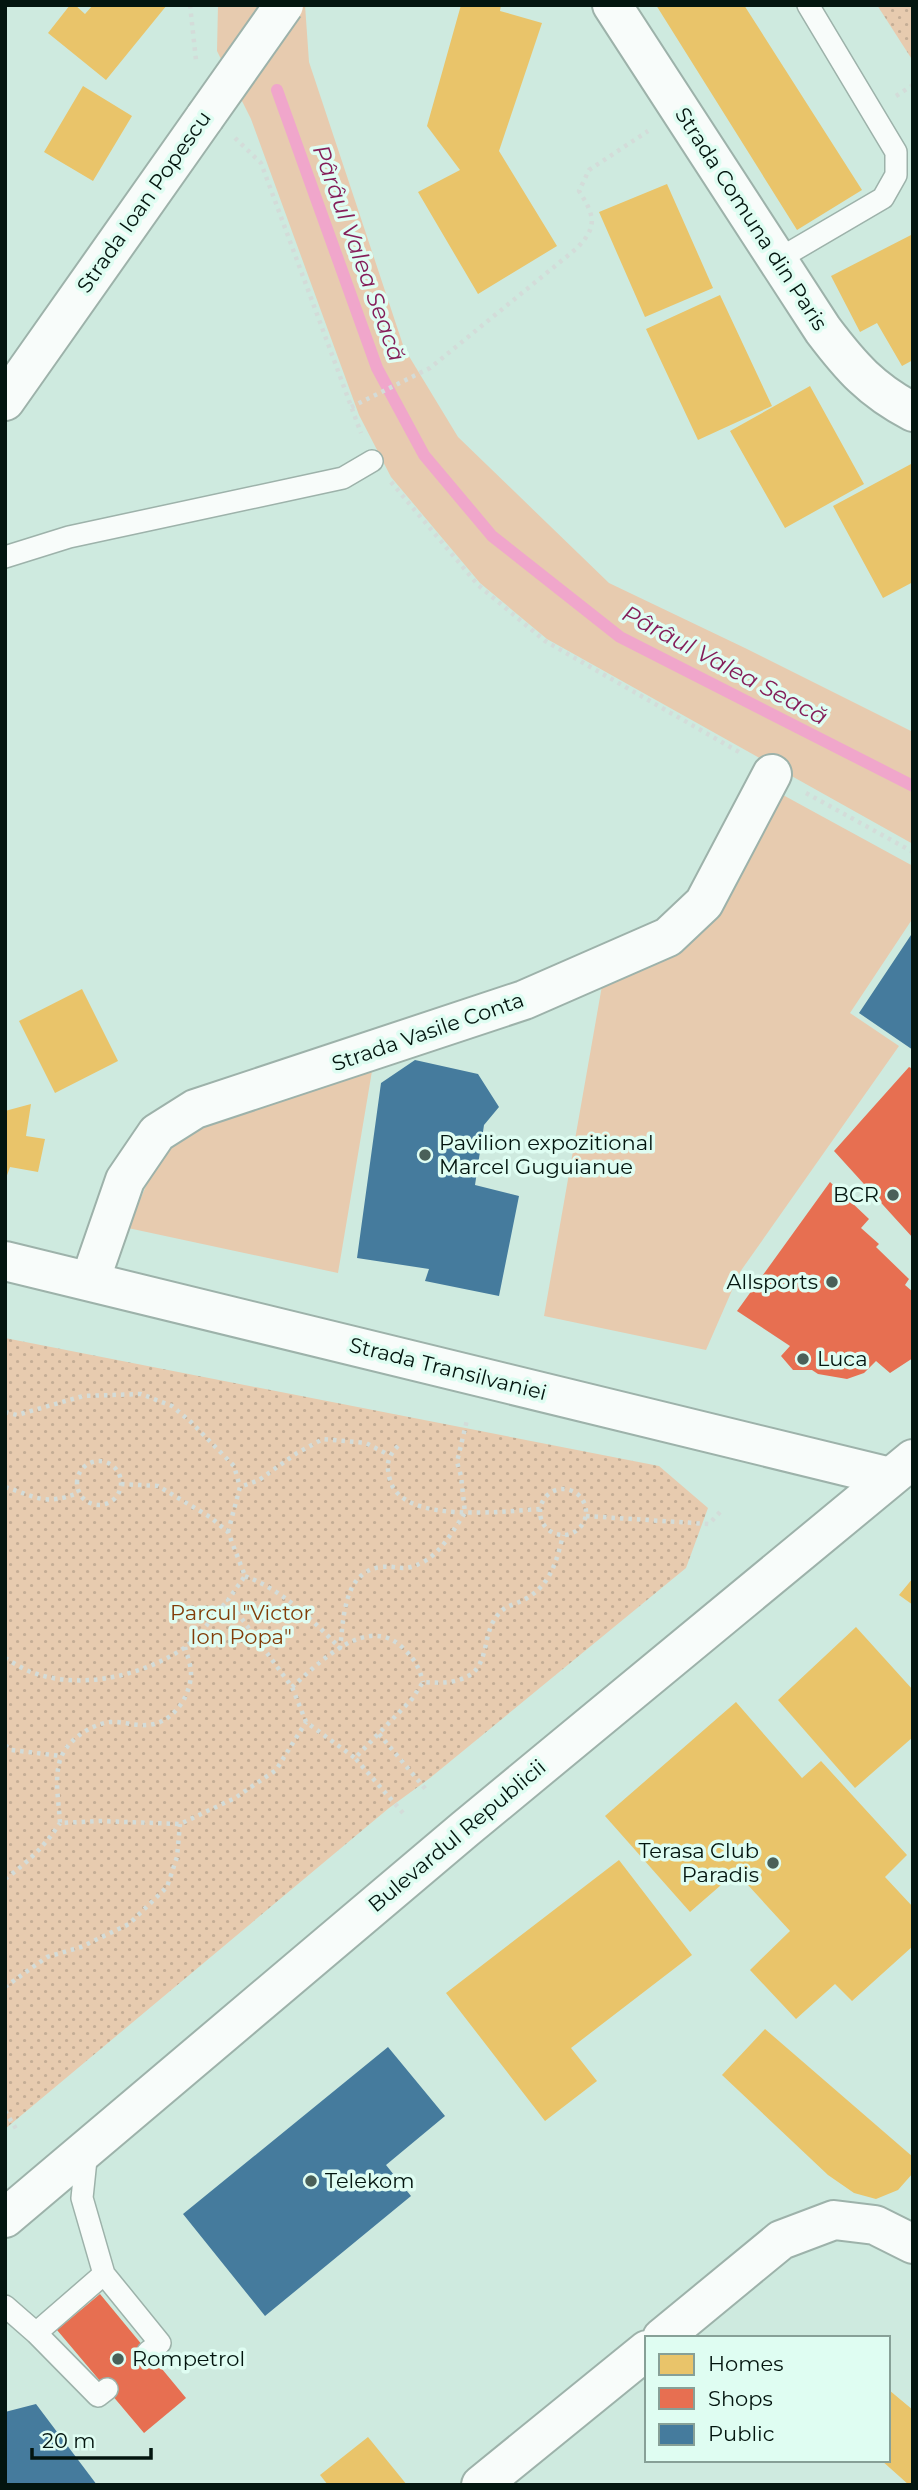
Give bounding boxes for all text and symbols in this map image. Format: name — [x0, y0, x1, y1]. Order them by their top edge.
street label: Strada Comuna din Paris — [670, 103, 833, 335]
street label: Strada Ioan Popescu — [71, 106, 216, 297]
water label: Pârâul Valea Seacă — [307, 141, 411, 365]
water label: Pârâul Valea Seacă — [618, 599, 832, 731]
street label: Strada Vasile Conta — [329, 987, 527, 1076]
place label: Pavilion expozitional Marcel Guguianue — [439, 1130, 654, 1179]
marker: Pavilion expozitional Marcel Guguianue — [417, 1147, 433, 1163]
place label: BCR — [833, 1182, 879, 1207]
marker: BCR — [885, 1187, 901, 1203]
place label: Allsports — [726, 1269, 818, 1294]
marker: Allsports — [824, 1274, 840, 1290]
street label: Strada Transilvaniei — [347, 1332, 549, 1405]
place label: Luca — [817, 1346, 868, 1371]
marker: Luca — [795, 1351, 811, 1367]
park label: Parcul "Victor Ion Popa" — [170, 1600, 312, 1649]
street label: Bulevardul Republicii — [363, 1754, 550, 1917]
place label: Terasa Club Paradis — [638, 1838, 759, 1887]
marker: Terasa Club Paradis — [765, 1855, 781, 1871]
place label: Telekom — [325, 2168, 414, 2193]
marker: Telekom — [303, 2173, 319, 2189]
legend — [645, 2336, 890, 2462]
place label: Rompetrol — [132, 2346, 245, 2371]
marker: Rompetrol — [110, 2351, 126, 2367]
text: Homes — [708, 2351, 783, 2376]
text: Shops — [708, 2386, 773, 2411]
scale bar — [32, 2416, 150, 2460]
text: Public — [708, 2421, 775, 2446]
text: 20 m — [42, 2428, 96, 2453]

